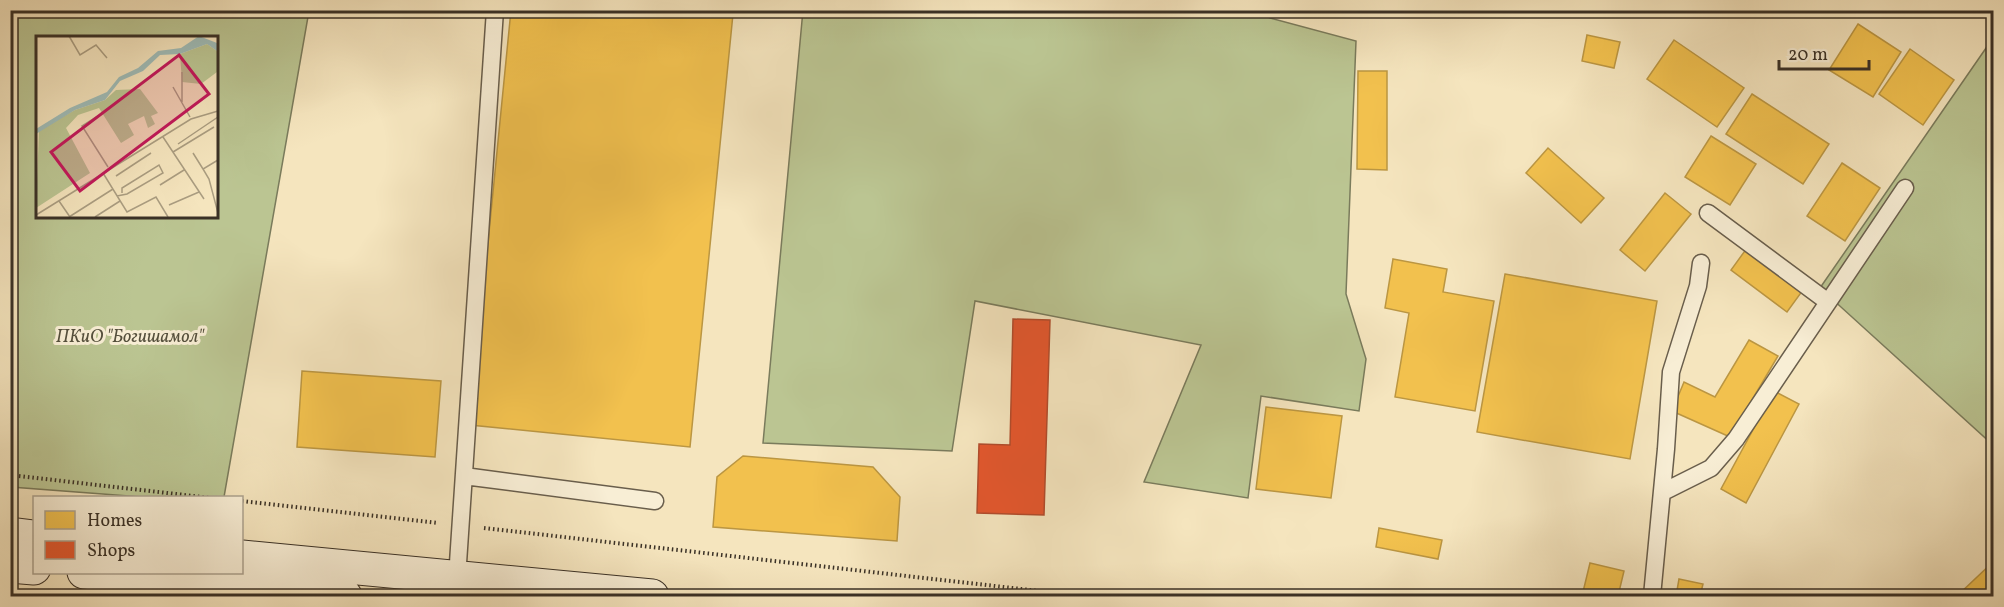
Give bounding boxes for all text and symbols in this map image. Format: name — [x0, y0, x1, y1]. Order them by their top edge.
scale bar — [1779, 33, 1869, 71]
inset map — [36, 36, 218, 218]
text: 20 m — [1788, 43, 1828, 68]
park label: ПКиО "Богишамол" — [56, 325, 205, 350]
legend — [33, 496, 243, 574]
text: Homes — [87, 509, 142, 534]
text: Shops — [87, 539, 135, 564]

